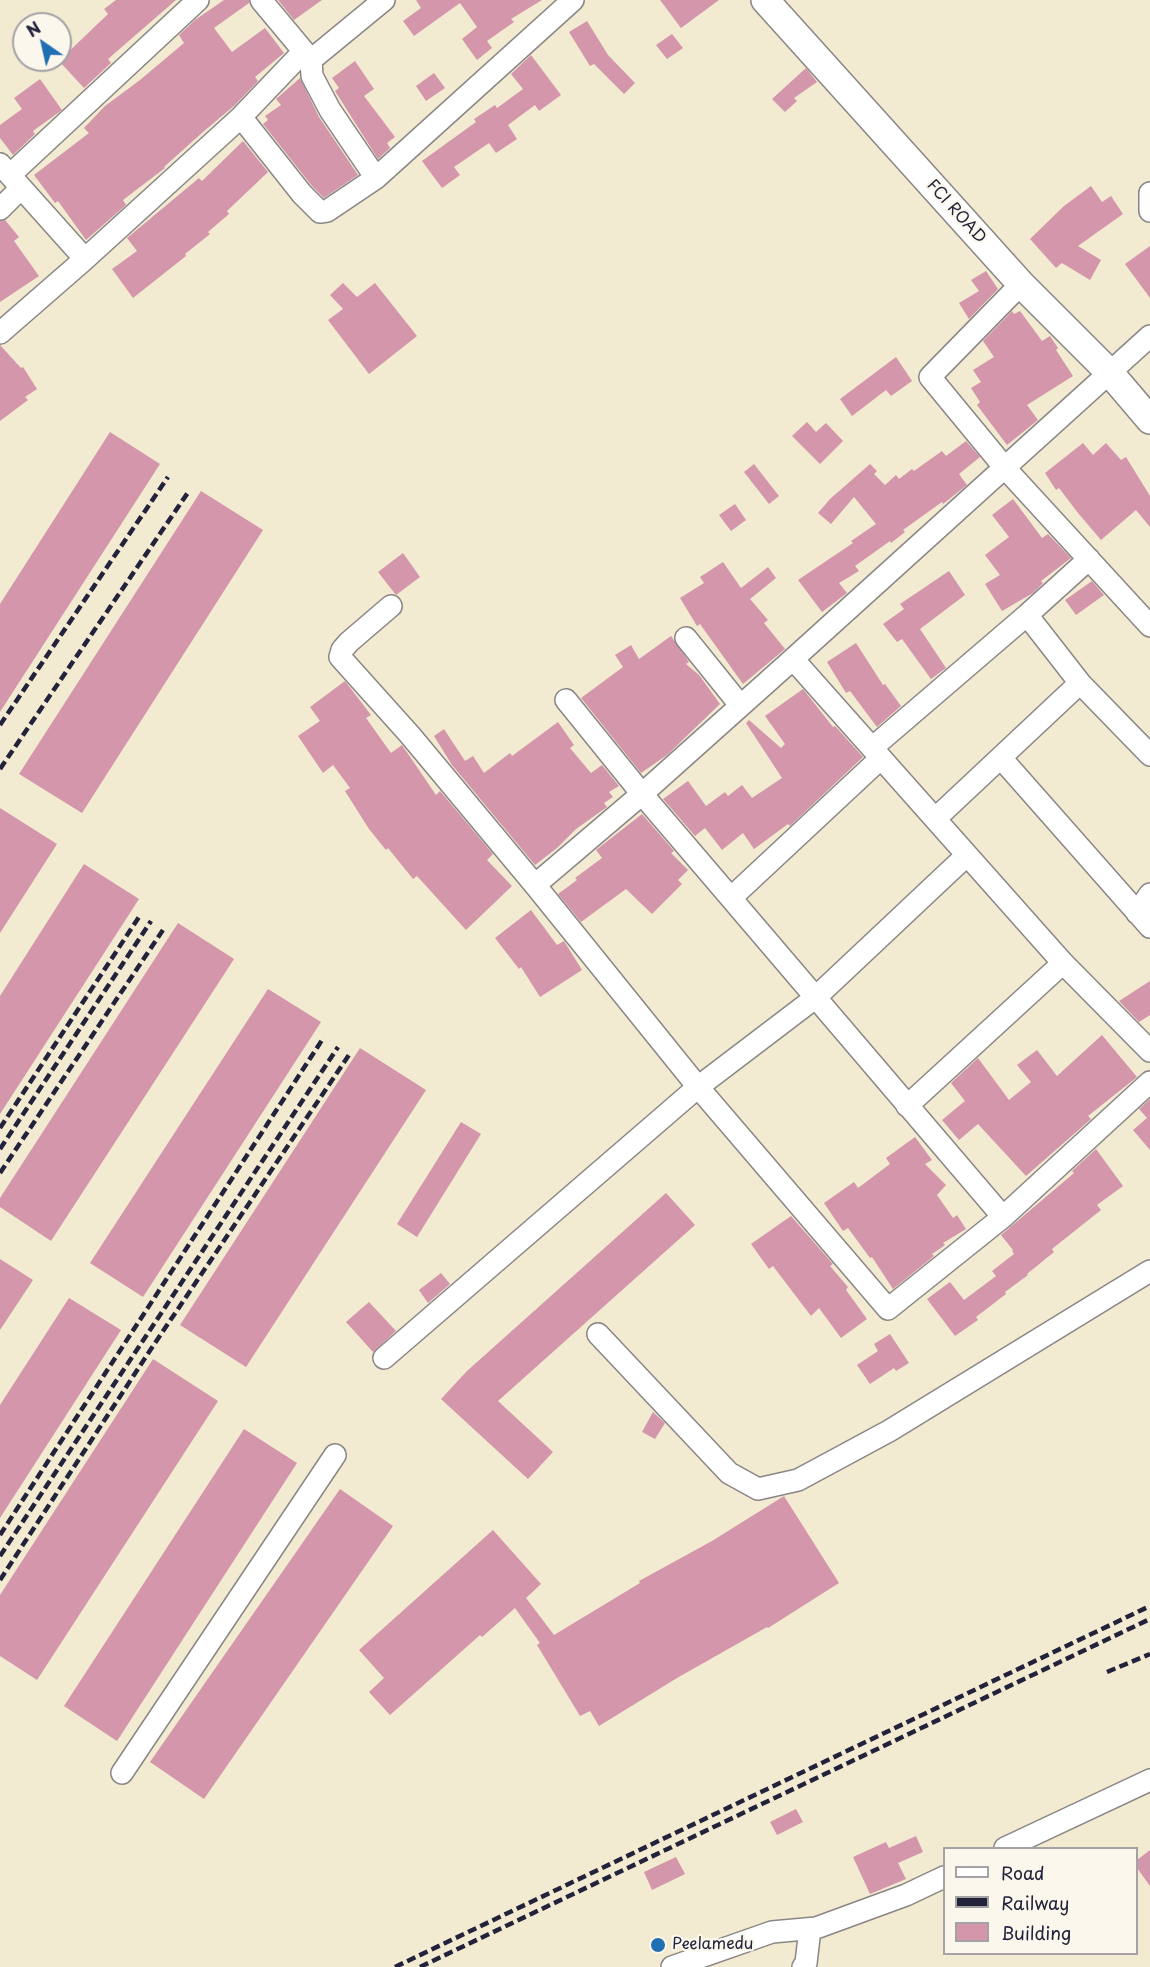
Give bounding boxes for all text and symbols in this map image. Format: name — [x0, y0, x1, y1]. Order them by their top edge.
north arrow — [12, 12, 72, 72]
text: N — [21, 15, 45, 42]
street label: FCI ROAD — [922, 176, 990, 248]
legend — [943, 1847, 1138, 1955]
text: Road — [1001, 1859, 1045, 1886]
text: Railway — [1001, 1889, 1069, 1916]
text: Building — [1001, 1919, 1071, 1946]
place label: Peelamedu — [672, 1935, 753, 1955]
marker: Peelamedu — [649, 1936, 667, 1954]

